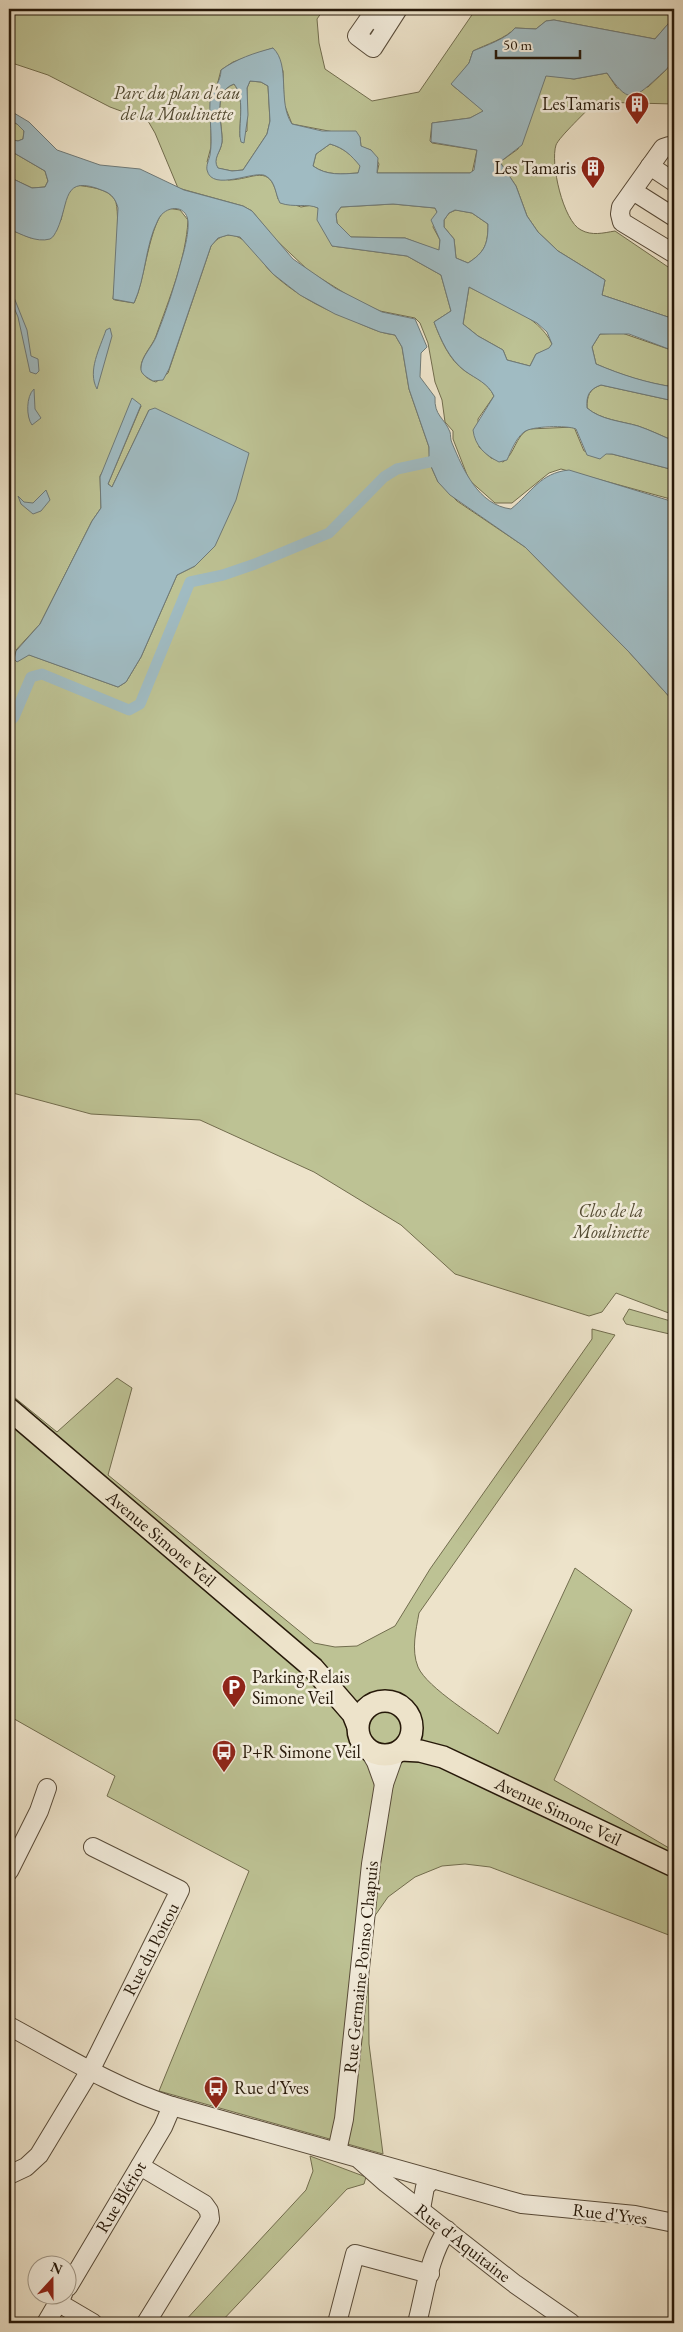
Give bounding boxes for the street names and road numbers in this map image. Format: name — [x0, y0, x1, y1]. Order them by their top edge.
street label: Avenue Simone Veil — [101, 1484, 221, 1592]
street label: Avenue Simone Veil — [490, 1771, 625, 1851]
street label: Rue Germaine Poinso Chapuis — [338, 1860, 383, 2074]
street label: Rue du Poitou — [117, 1898, 184, 1999]
street label: Rue Blériot — [90, 2156, 151, 2237]
street label: Rue d'Aquitaine — [411, 2198, 516, 2287]
street label: Rue d'Yves — [571, 2198, 649, 2230]

